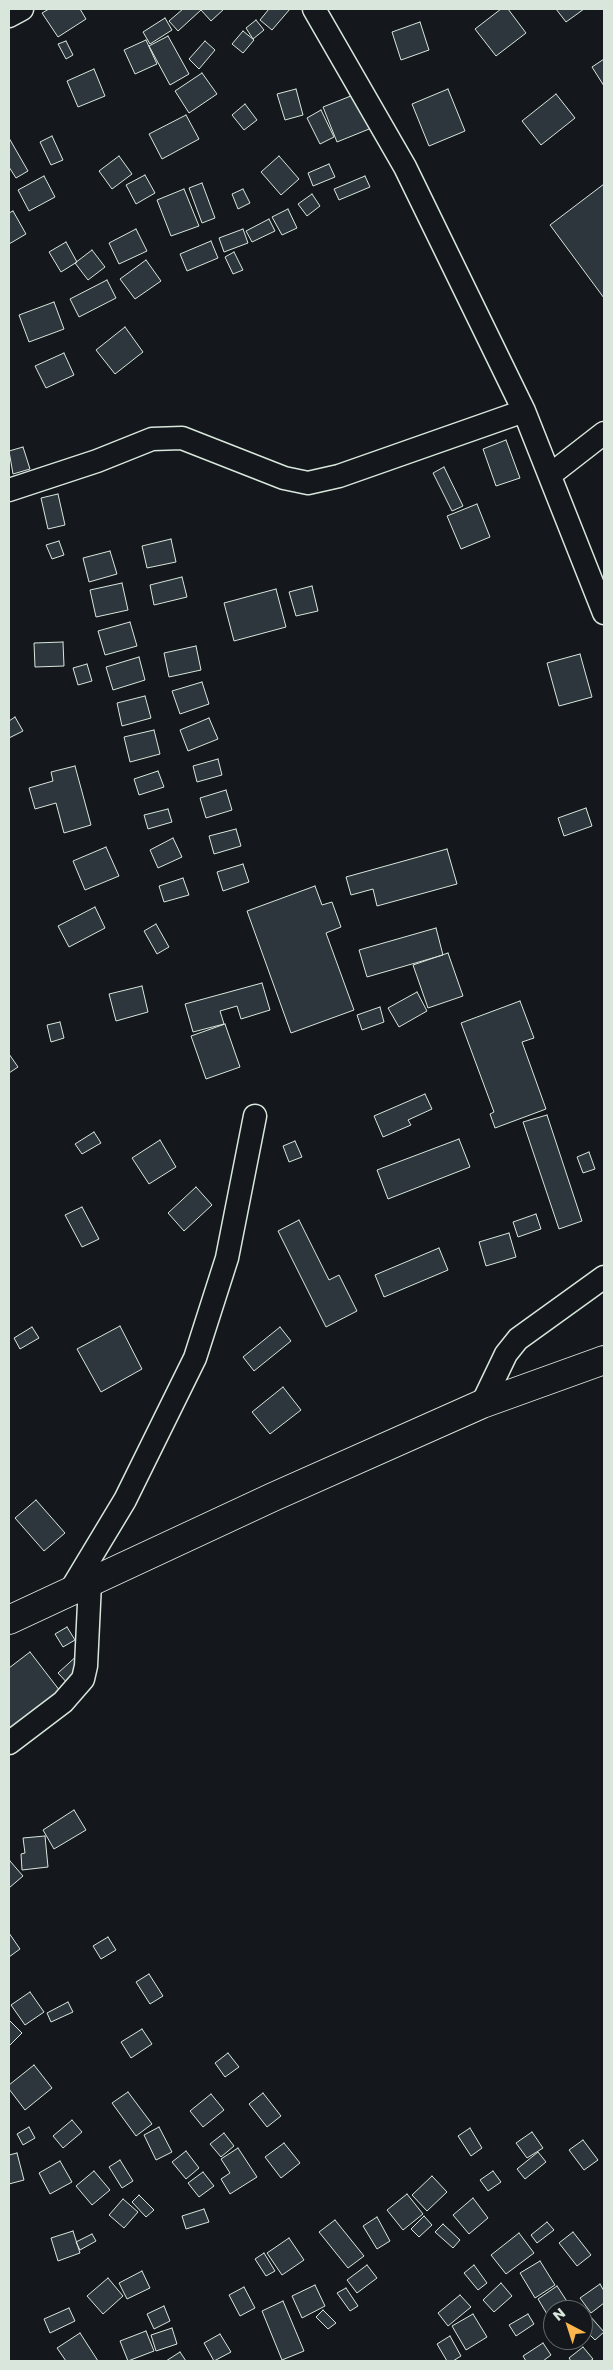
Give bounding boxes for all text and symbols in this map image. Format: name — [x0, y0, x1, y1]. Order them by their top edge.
north arrow — [543, 2300, 593, 2350]
text: N — [549, 2303, 569, 2325]

